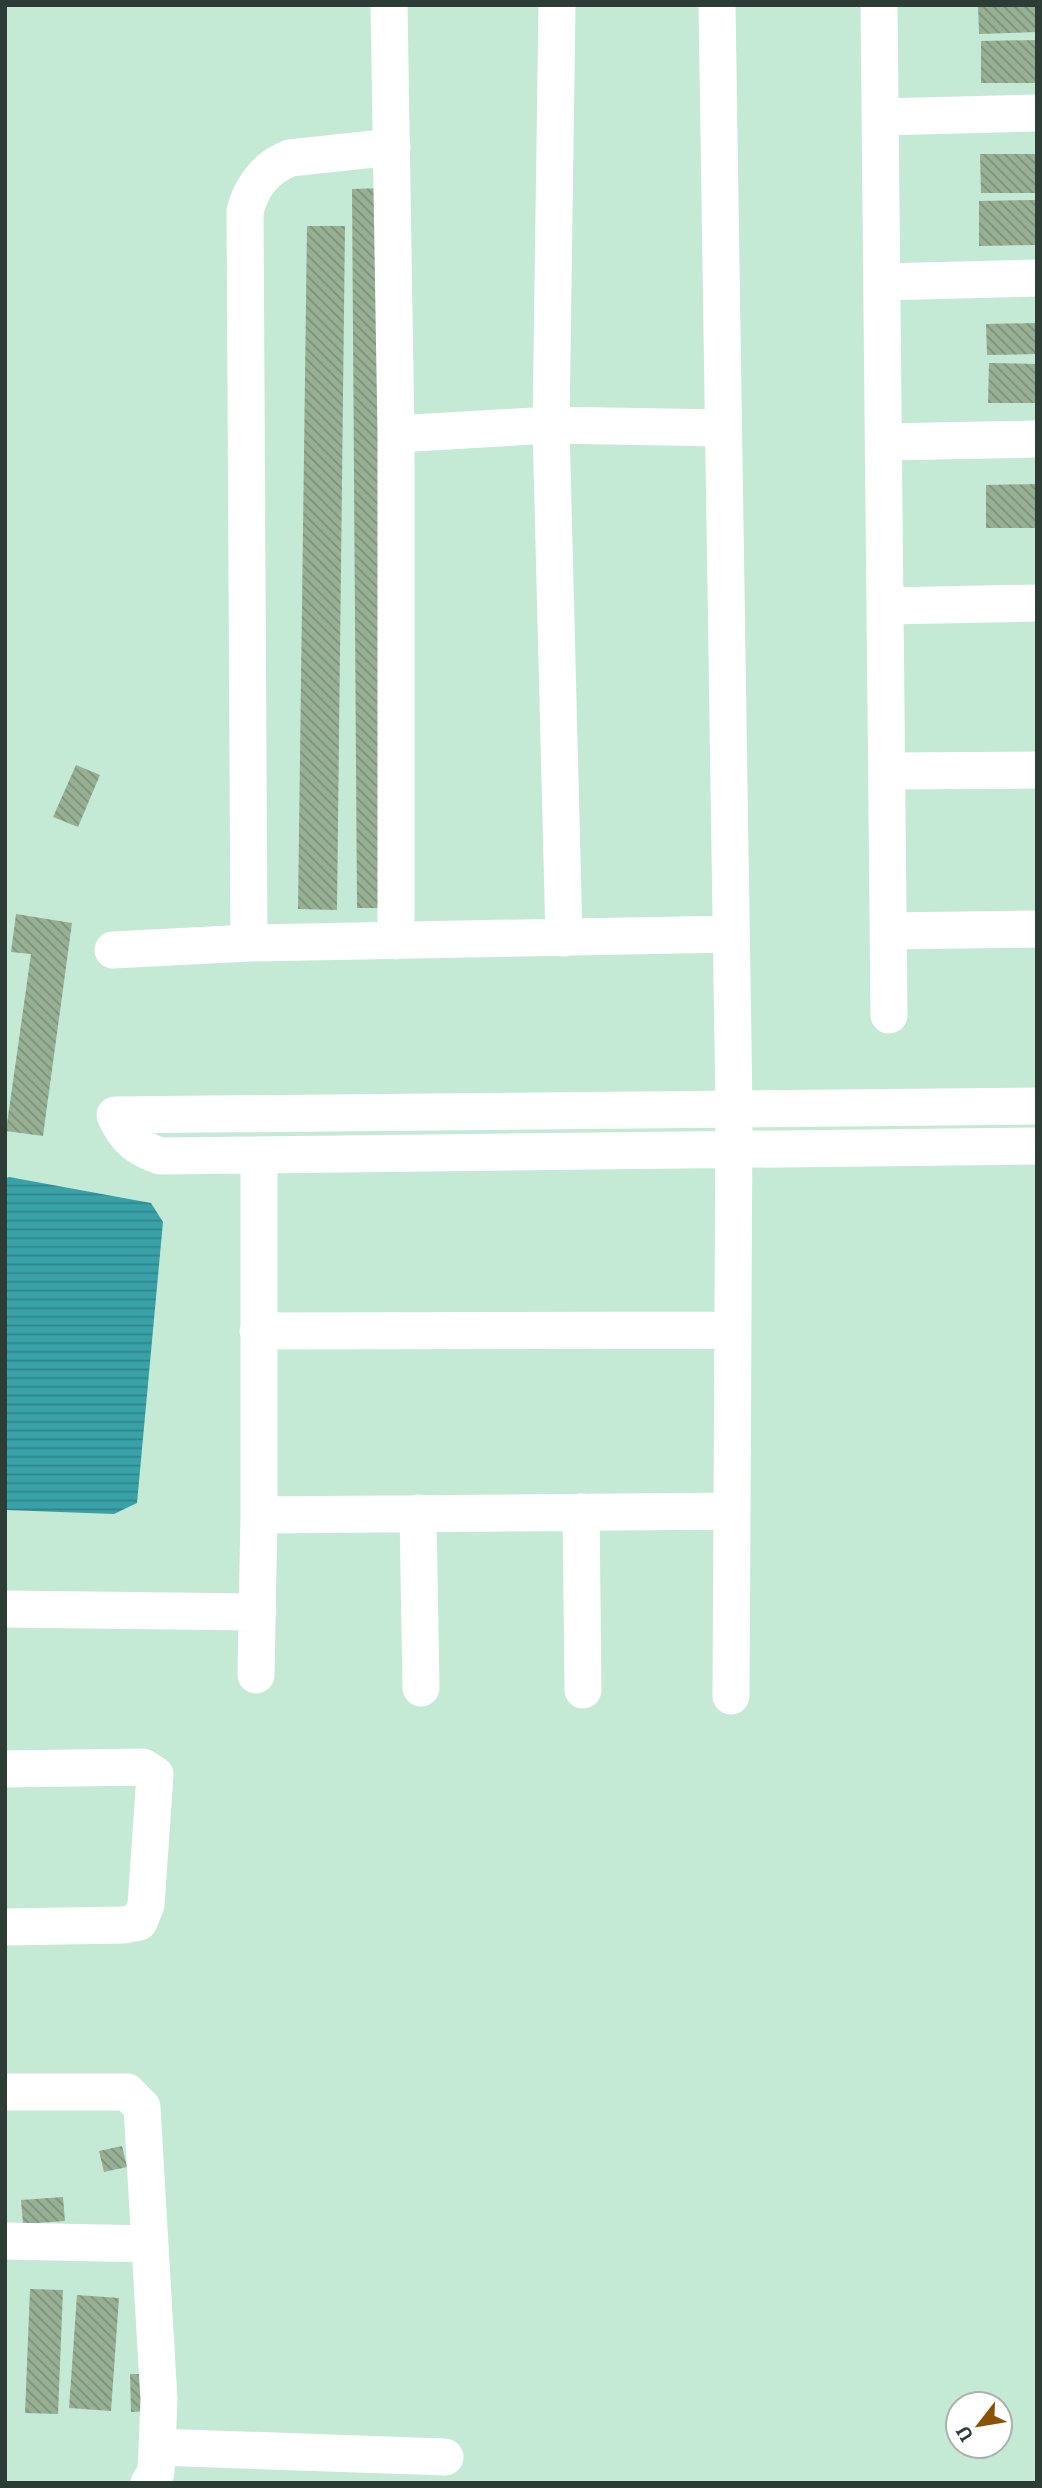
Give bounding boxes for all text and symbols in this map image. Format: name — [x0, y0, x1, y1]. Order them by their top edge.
north arrow — [944, 2390, 1014, 2460]
text: U — [951, 2422, 978, 2445]

